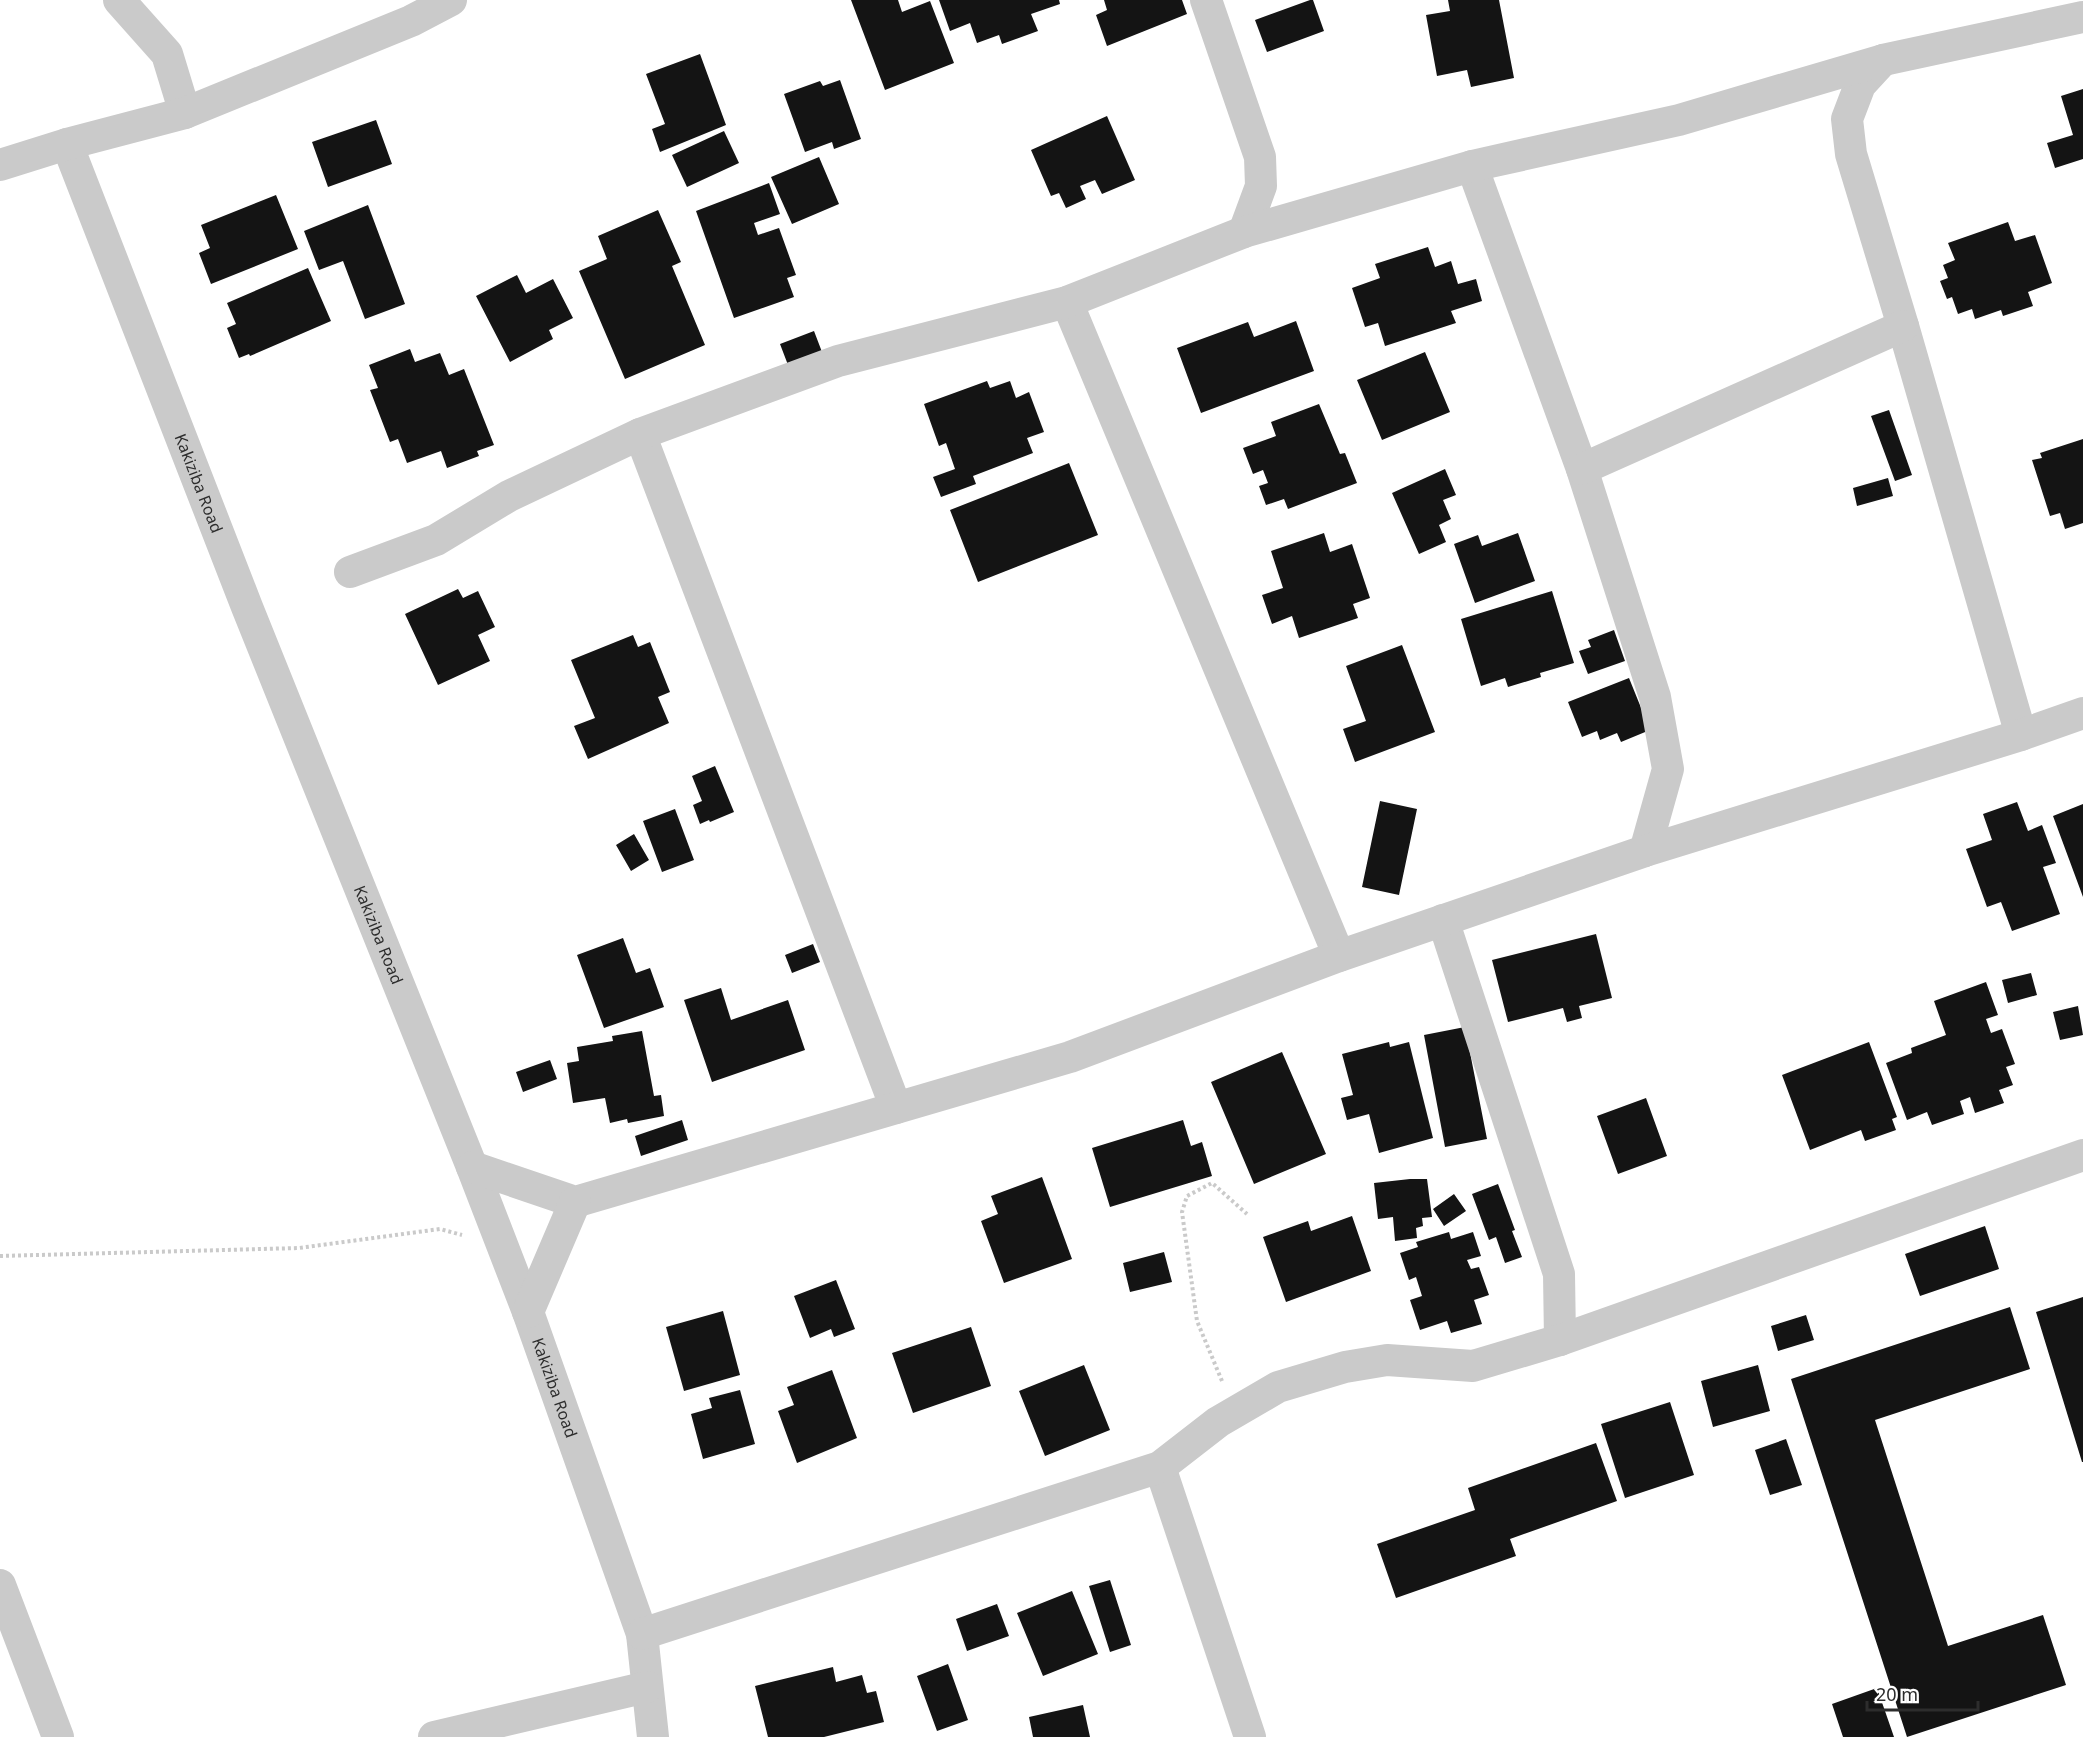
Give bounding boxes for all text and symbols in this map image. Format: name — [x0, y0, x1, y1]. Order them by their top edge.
street label: Kakiziba Road — [170, 430, 228, 536]
street label: Kakiziba Road — [349, 882, 408, 987]
street label: Kakiziba Road — [527, 1335, 583, 1441]
scale bar — [1867, 1674, 1978, 1712]
text: 20 m — [1876, 1682, 1918, 1706]

